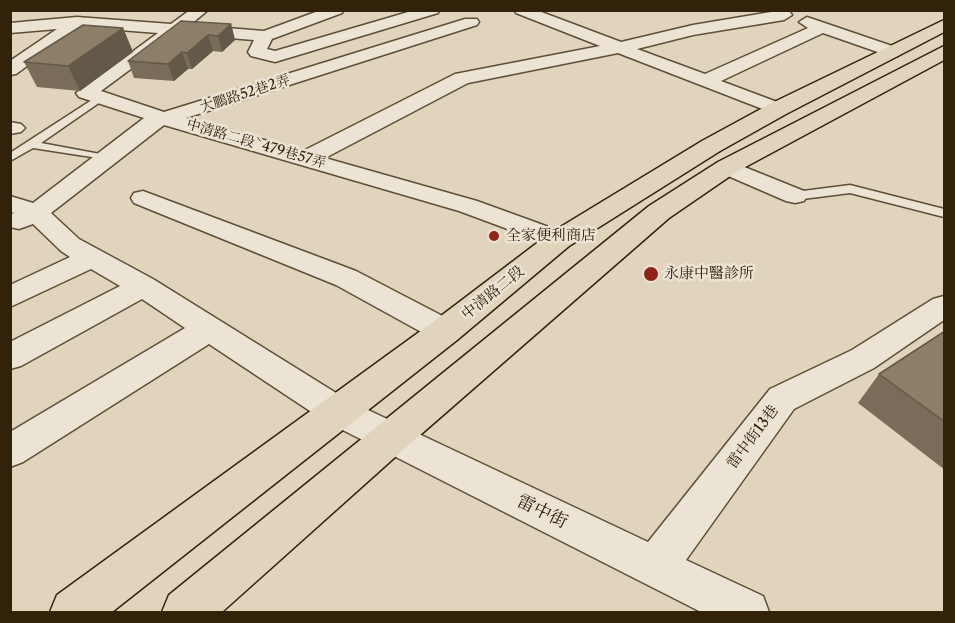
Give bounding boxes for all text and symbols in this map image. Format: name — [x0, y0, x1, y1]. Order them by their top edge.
street label: 大鵬路52巷2弄 — [198, 72, 292, 116]
street label: 中清路二段ˋ479巷57弄 — [184, 116, 328, 172]
place label: 全家便利商店 — [506, 227, 596, 245]
marker: 全家便利商店 — [487, 229, 501, 243]
street label: 中清路二段 — [458, 262, 528, 324]
marker: 永康中醫診所 — [642, 265, 660, 283]
place label: 永康中醫診所 — [664, 265, 754, 283]
street label: 雷中街13巷 — [723, 402, 783, 472]
street label: 雷中街 — [513, 490, 571, 534]

